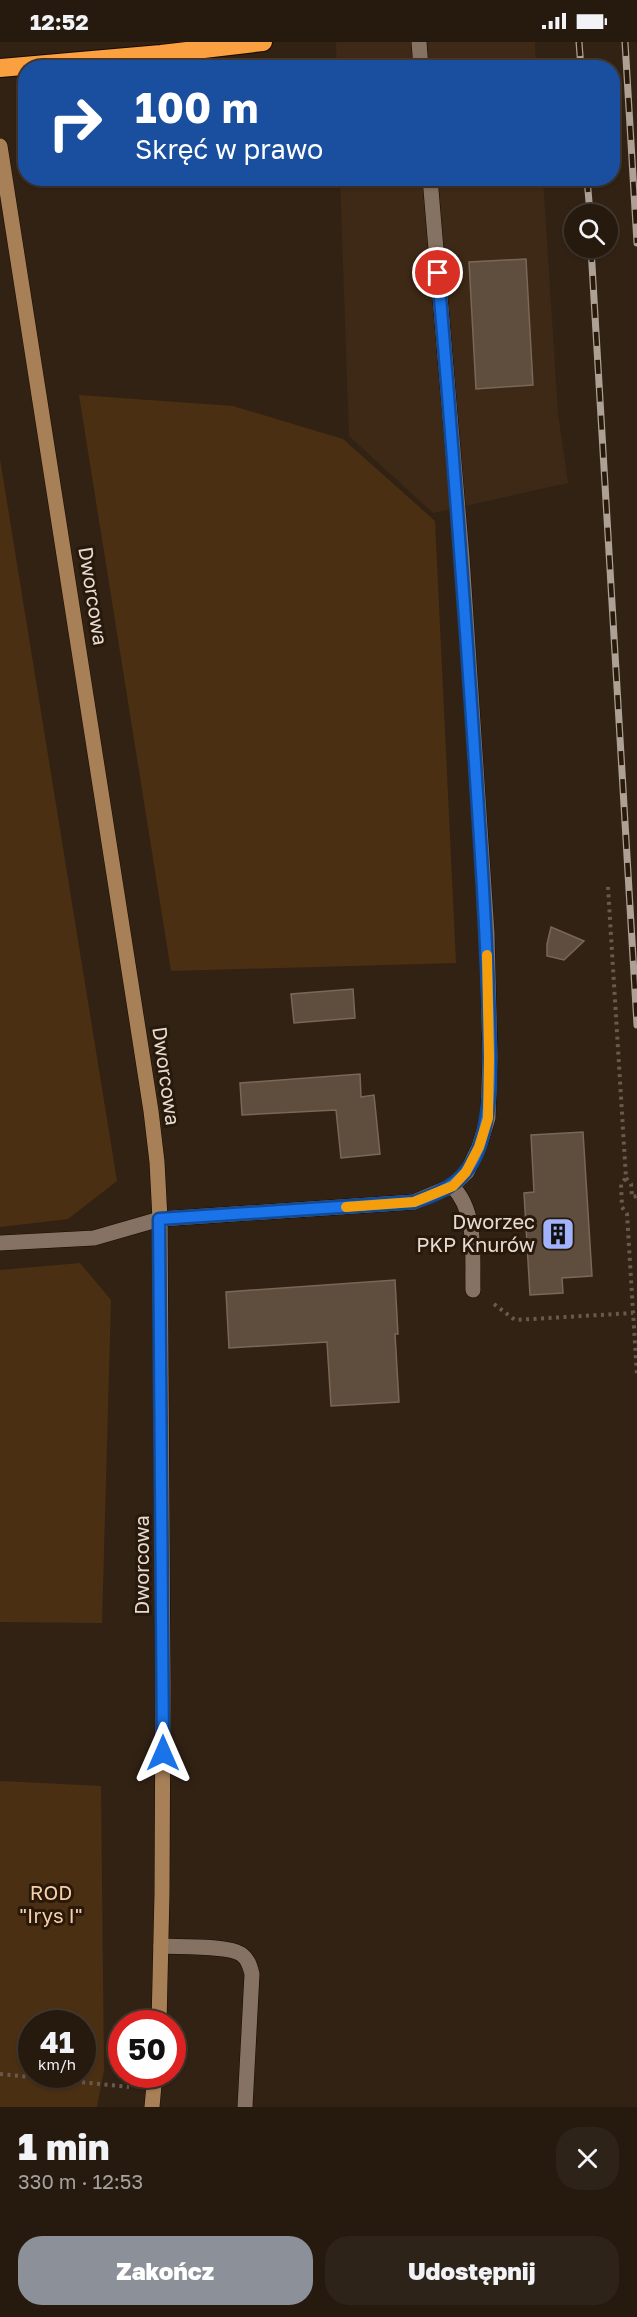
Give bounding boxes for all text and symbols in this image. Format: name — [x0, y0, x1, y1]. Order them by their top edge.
text: 12:52 — [30, 8, 89, 35]
text: 100 m — [135, 82, 258, 132]
icon: right — [36, 84, 114, 162]
text: Skręć w prawo — [135, 133, 323, 165]
map controls — [564, 204, 618, 258]
button: search — [564, 204, 618, 258]
pin — [412, 247, 463, 298]
icon: arrive — [421, 256, 454, 289]
street label: Dworcowa — [74, 545, 114, 647]
street label: Dworcowa — [148, 1025, 186, 1127]
place label: Dworzec PKP Knurów — [416, 1209, 535, 1256]
building icon: Dworzec PKP Knurów — [540, 1216, 576, 1252]
street label: Dworcowa — [129, 1515, 153, 1615]
position arrow — [131, 1721, 195, 1785]
park label: ROD "Irys I" — [19, 1880, 83, 1927]
speed limit sign: 50 — [108, 2010, 186, 2088]
text: 41 — [40, 2024, 74, 2060]
text: km/h — [38, 2055, 76, 2073]
text: 1 min — [18, 2125, 109, 2168]
button: close — [556, 2127, 619, 2190]
text: 330 m · 12:53 — [18, 2169, 143, 2193]
button: Zakończ — [18, 2236, 313, 2305]
button: Udostępnij — [325, 2236, 619, 2305]

